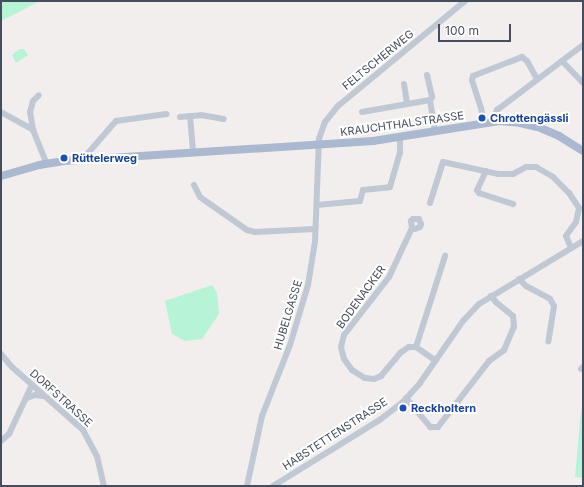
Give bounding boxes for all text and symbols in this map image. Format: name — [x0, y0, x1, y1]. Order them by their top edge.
scale bar — [440, 16, 513, 42]
text: 100 m — [445, 23, 479, 38]
street label: FELTSCHERWEG — [340, 27, 416, 93]
street label: KRAUCHTHALSTRASSE — [339, 109, 465, 139]
place label: Chrottengässli — [490, 111, 569, 125]
marker: Chrottengässli — [477, 113, 487, 123]
place label: Rüttelerweg — [72, 151, 137, 165]
marker: Rüttelerweg — [59, 153, 69, 163]
street label: BODENACKER — [334, 263, 388, 331]
street label: HUBELGASSE — [271, 278, 305, 352]
street label: DORFSTRASSE — [27, 367, 95, 429]
street label: HABSTETTENSTRASSE — [280, 395, 390, 473]
place label: Reckholtern — [411, 401, 476, 415]
marker: Reckholtern — [398, 403, 408, 413]

